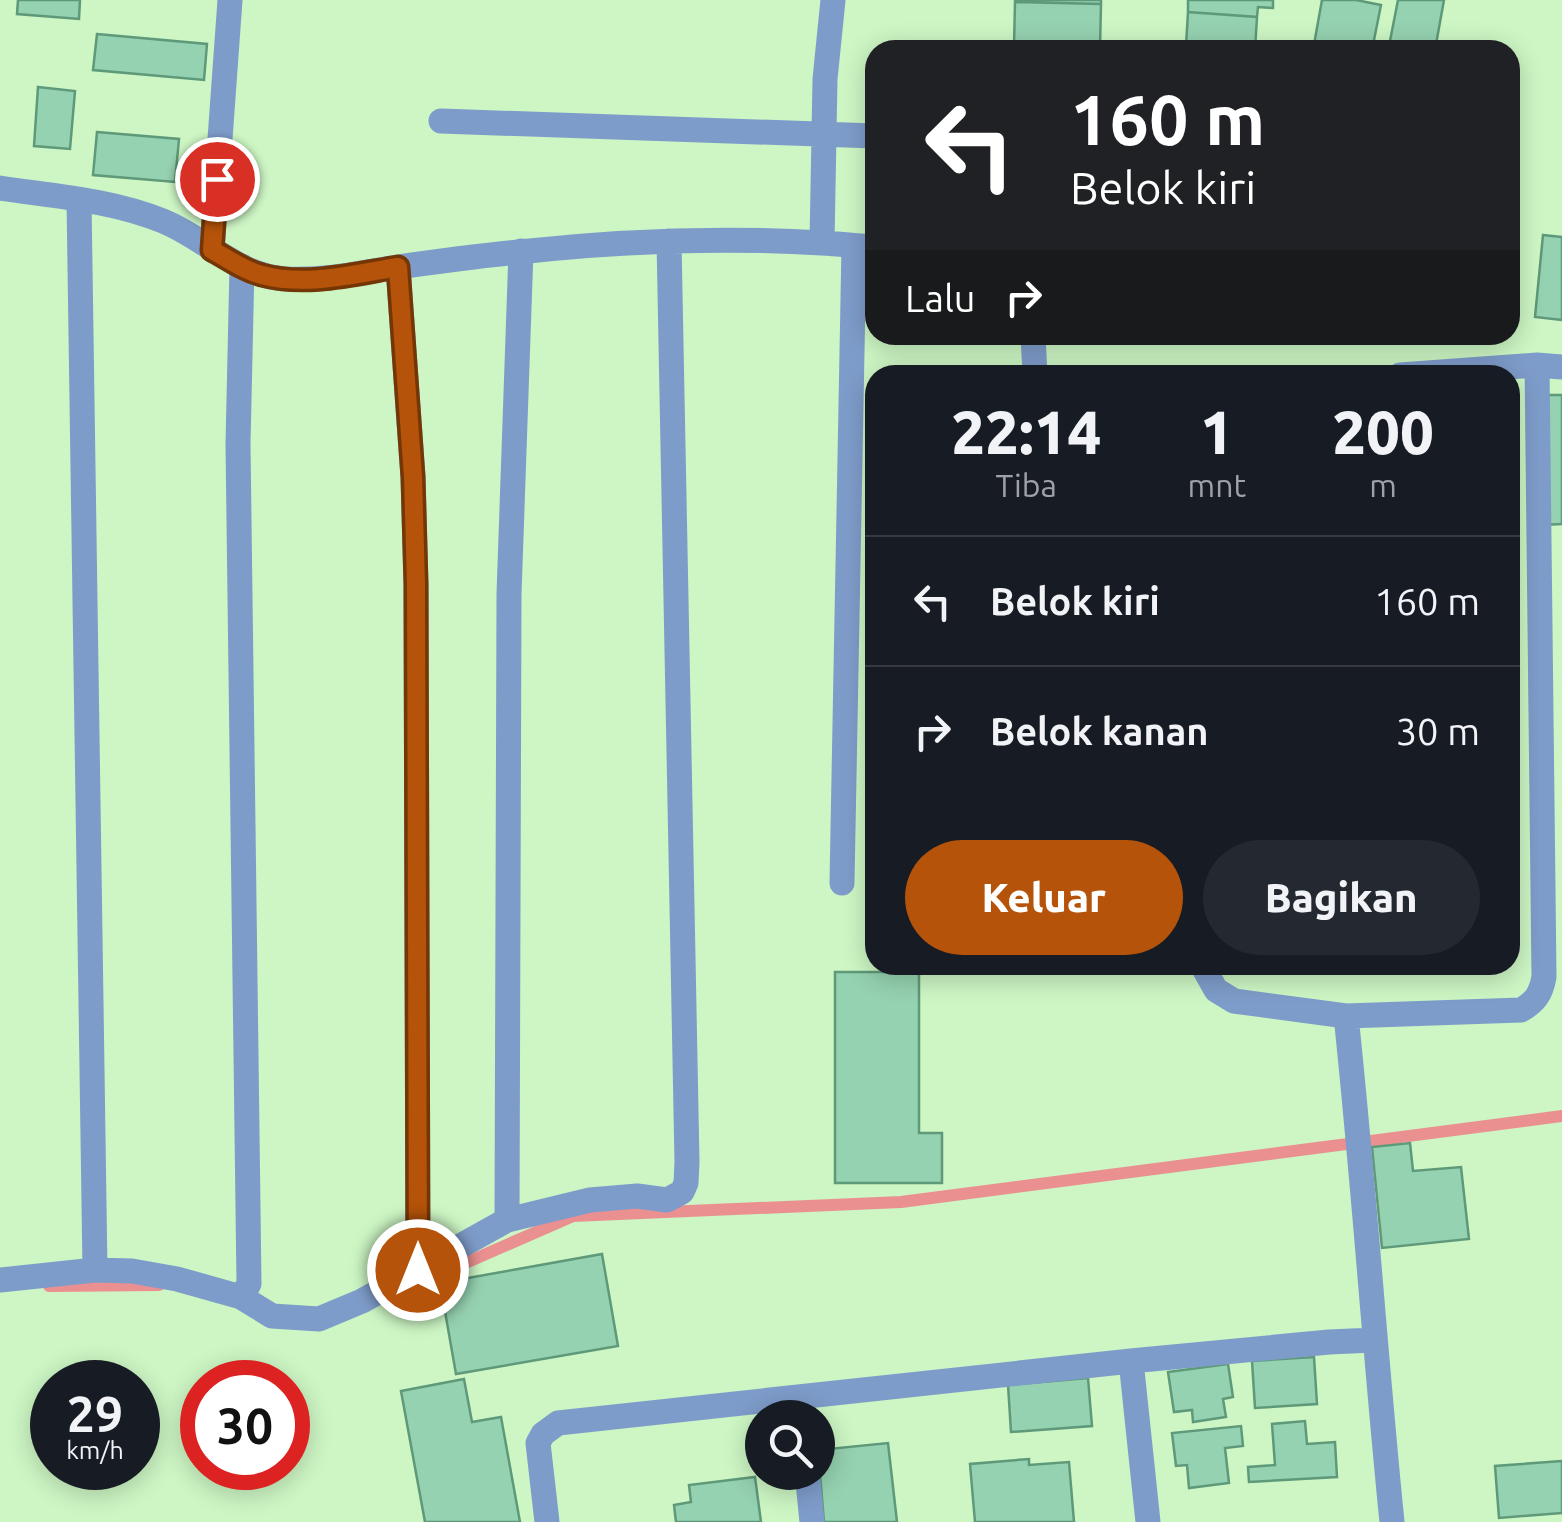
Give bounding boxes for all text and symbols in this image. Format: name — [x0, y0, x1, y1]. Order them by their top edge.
icon: left — [905, 80, 1035, 210]
text: 160 m — [1070, 80, 1265, 158]
pin — [175, 137, 260, 222]
icon: arrive — [190, 152, 245, 207]
text: Belok kiri — [1070, 162, 1256, 213]
icon: right — [996, 270, 1051, 325]
text: Lalu — [905, 277, 976, 319]
text: 22:14 — [951, 398, 1101, 465]
text: 1 — [1200, 398, 1234, 465]
text: 200 — [1332, 398, 1434, 465]
text: Tiba — [996, 467, 1057, 503]
text: mnt — [1188, 467, 1246, 503]
text: m — [1369, 467, 1397, 503]
icon: left — [905, 574, 960, 629]
text: Belok kiri — [990, 580, 1160, 622]
text: 160 m — [1374, 580, 1480, 622]
icon: right — [905, 704, 960, 759]
text: Belok kanan — [990, 710, 1209, 752]
text: 30 m — [1396, 710, 1480, 752]
button: Keluar — [905, 840, 1183, 955]
button: Bagikan — [1203, 840, 1480, 955]
position arrow — [366, 1218, 470, 1322]
speed limit sign: 30 — [180, 1360, 310, 1490]
text: 29 — [67, 1385, 123, 1441]
map controls — [745, 1400, 835, 1490]
button: search — [745, 1400, 835, 1490]
text: km/h — [66, 1436, 124, 1464]

